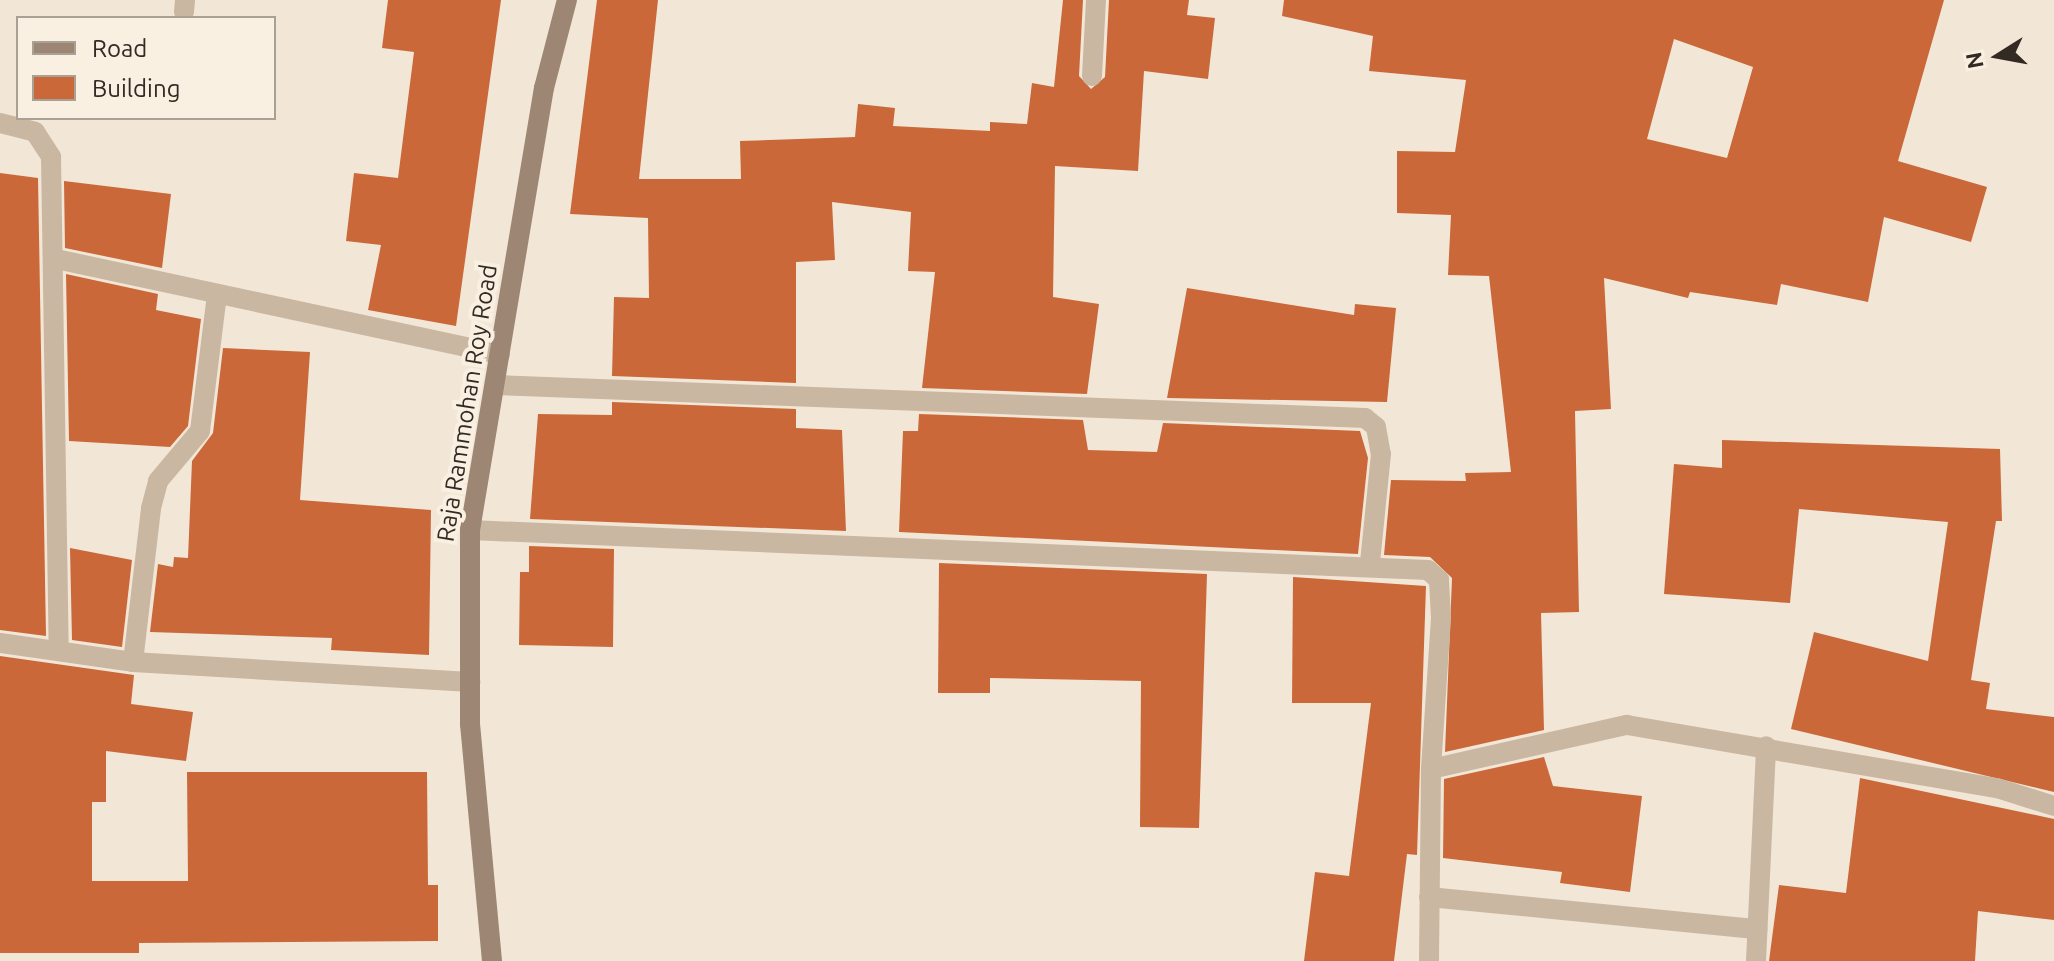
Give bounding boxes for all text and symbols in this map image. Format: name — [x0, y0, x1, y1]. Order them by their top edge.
legend — [16, 16, 276, 120]
north arrow — [1958, 16, 2038, 96]
text: Road — [92, 35, 147, 62]
text: N — [1960, 50, 1988, 71]
text: Building — [92, 75, 180, 102]
street label: Raja Rammohan Roy Road — [431, 262, 503, 544]

